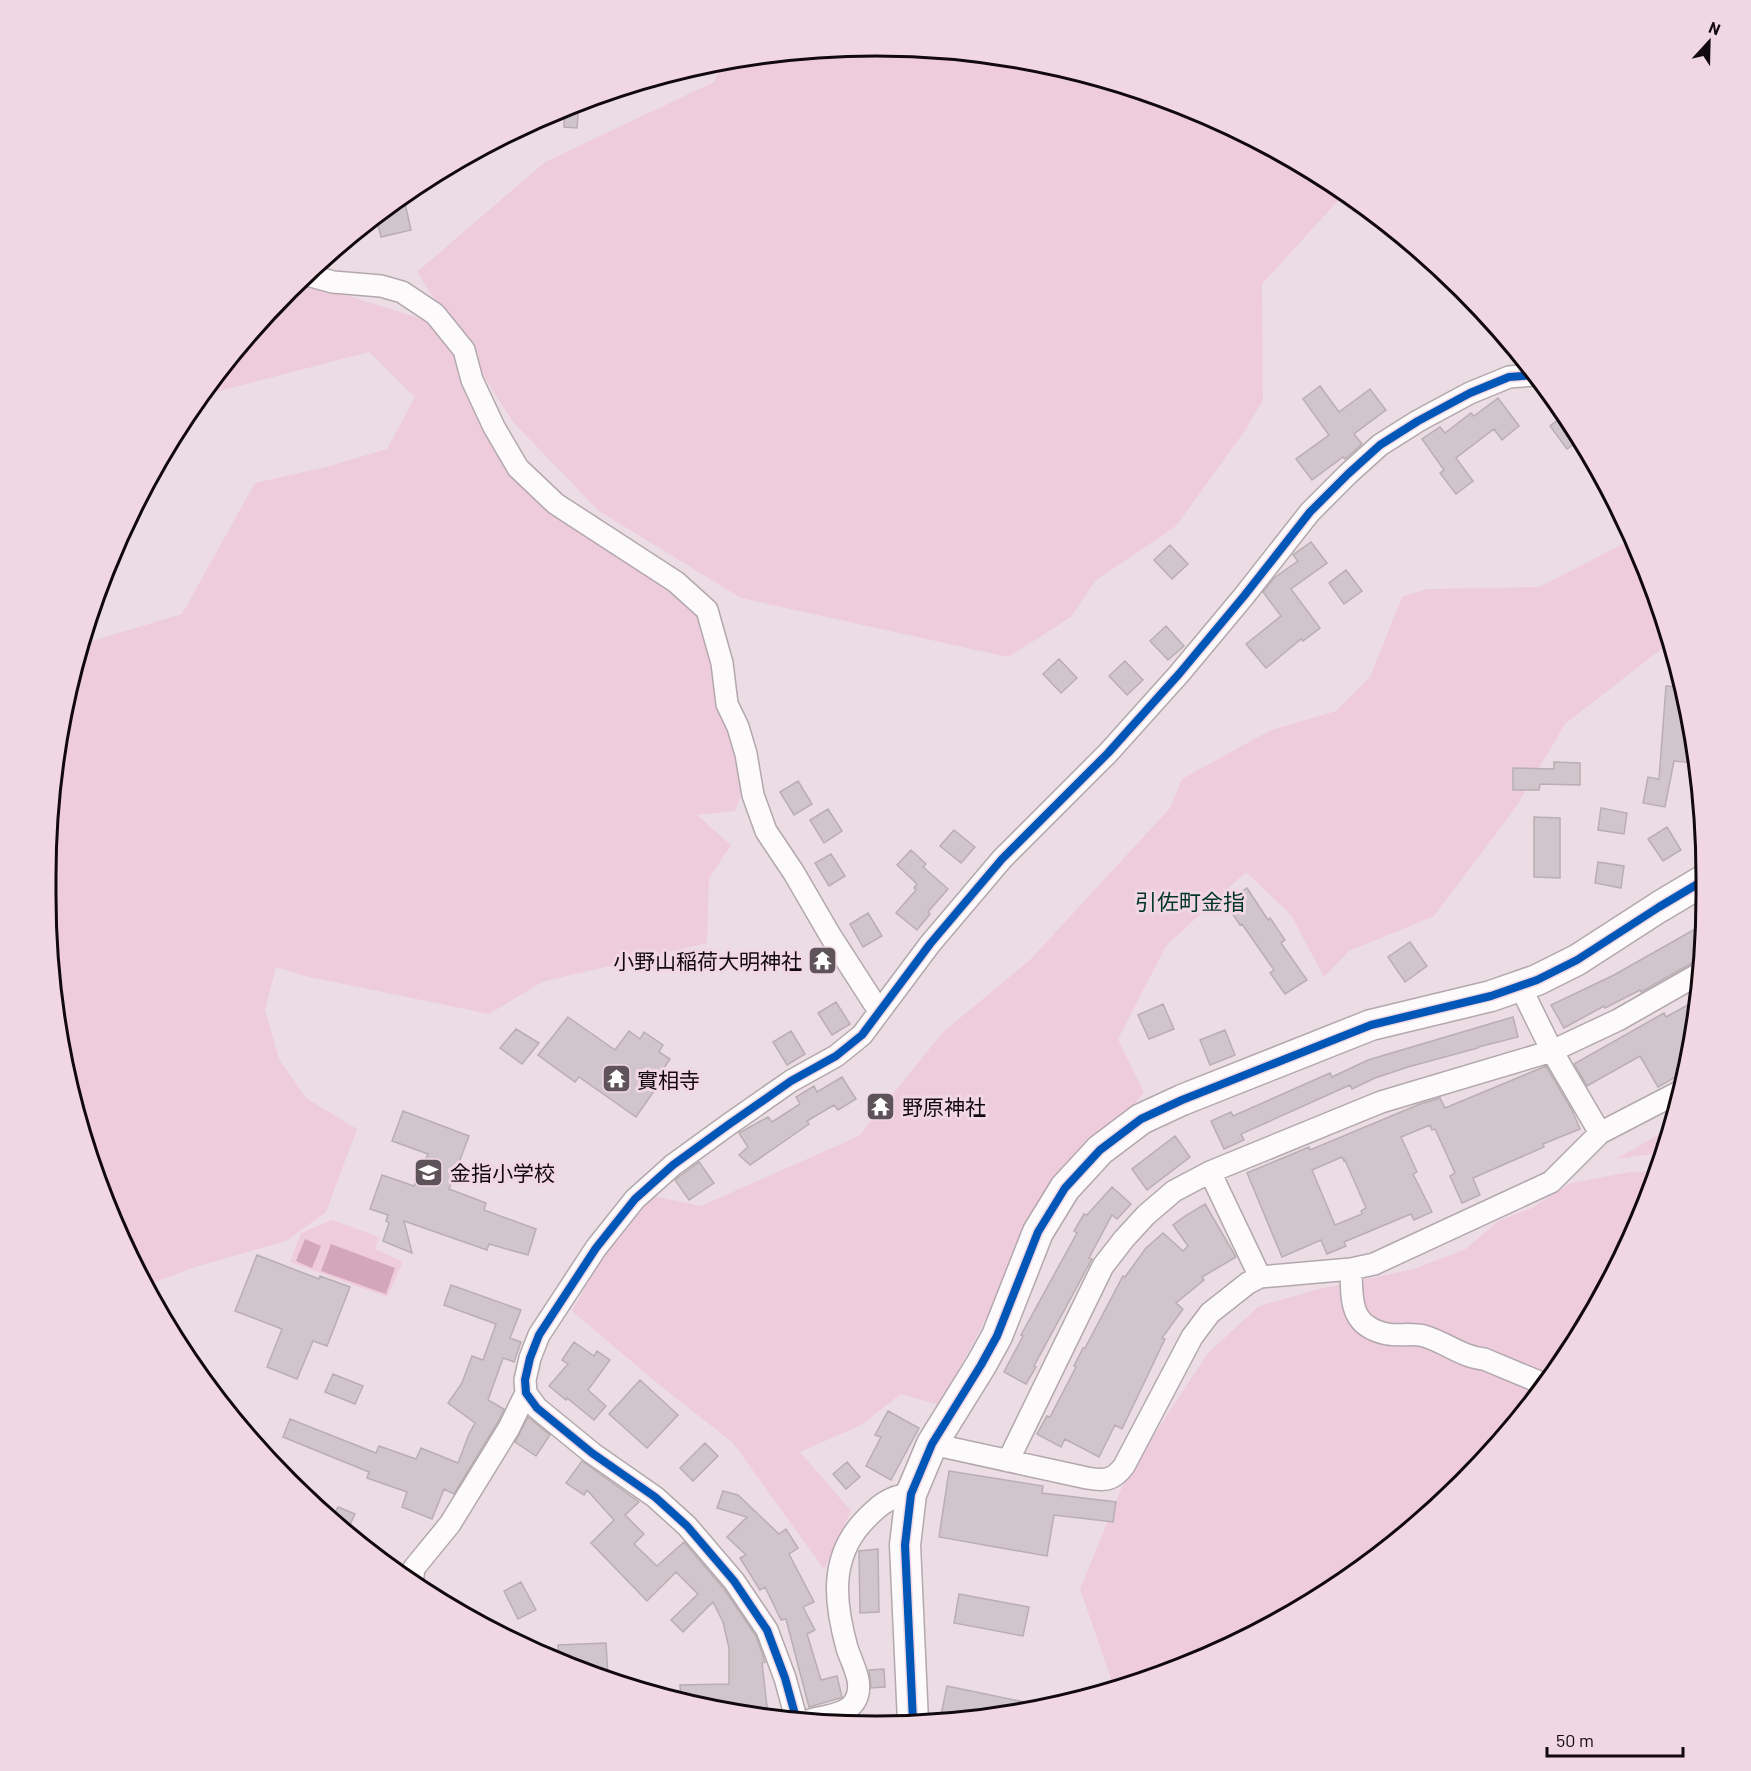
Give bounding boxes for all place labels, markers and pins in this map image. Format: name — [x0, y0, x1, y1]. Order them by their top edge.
temple icon: 小野山稲荷大明神社 — [807, 944, 839, 976]
place label: 小野山稲荷大明神社 — [613, 948, 802, 973]
temple icon: 實相寺 — [600, 1063, 632, 1095]
place label: 實相寺 — [637, 1067, 700, 1092]
temple icon: 野原神社 — [865, 1090, 897, 1122]
place label: 野原神社 — [902, 1094, 986, 1119]
school or university icon: 金指小学校 — [413, 1156, 445, 1188]
place label: 金指小学校 — [450, 1160, 555, 1185]

